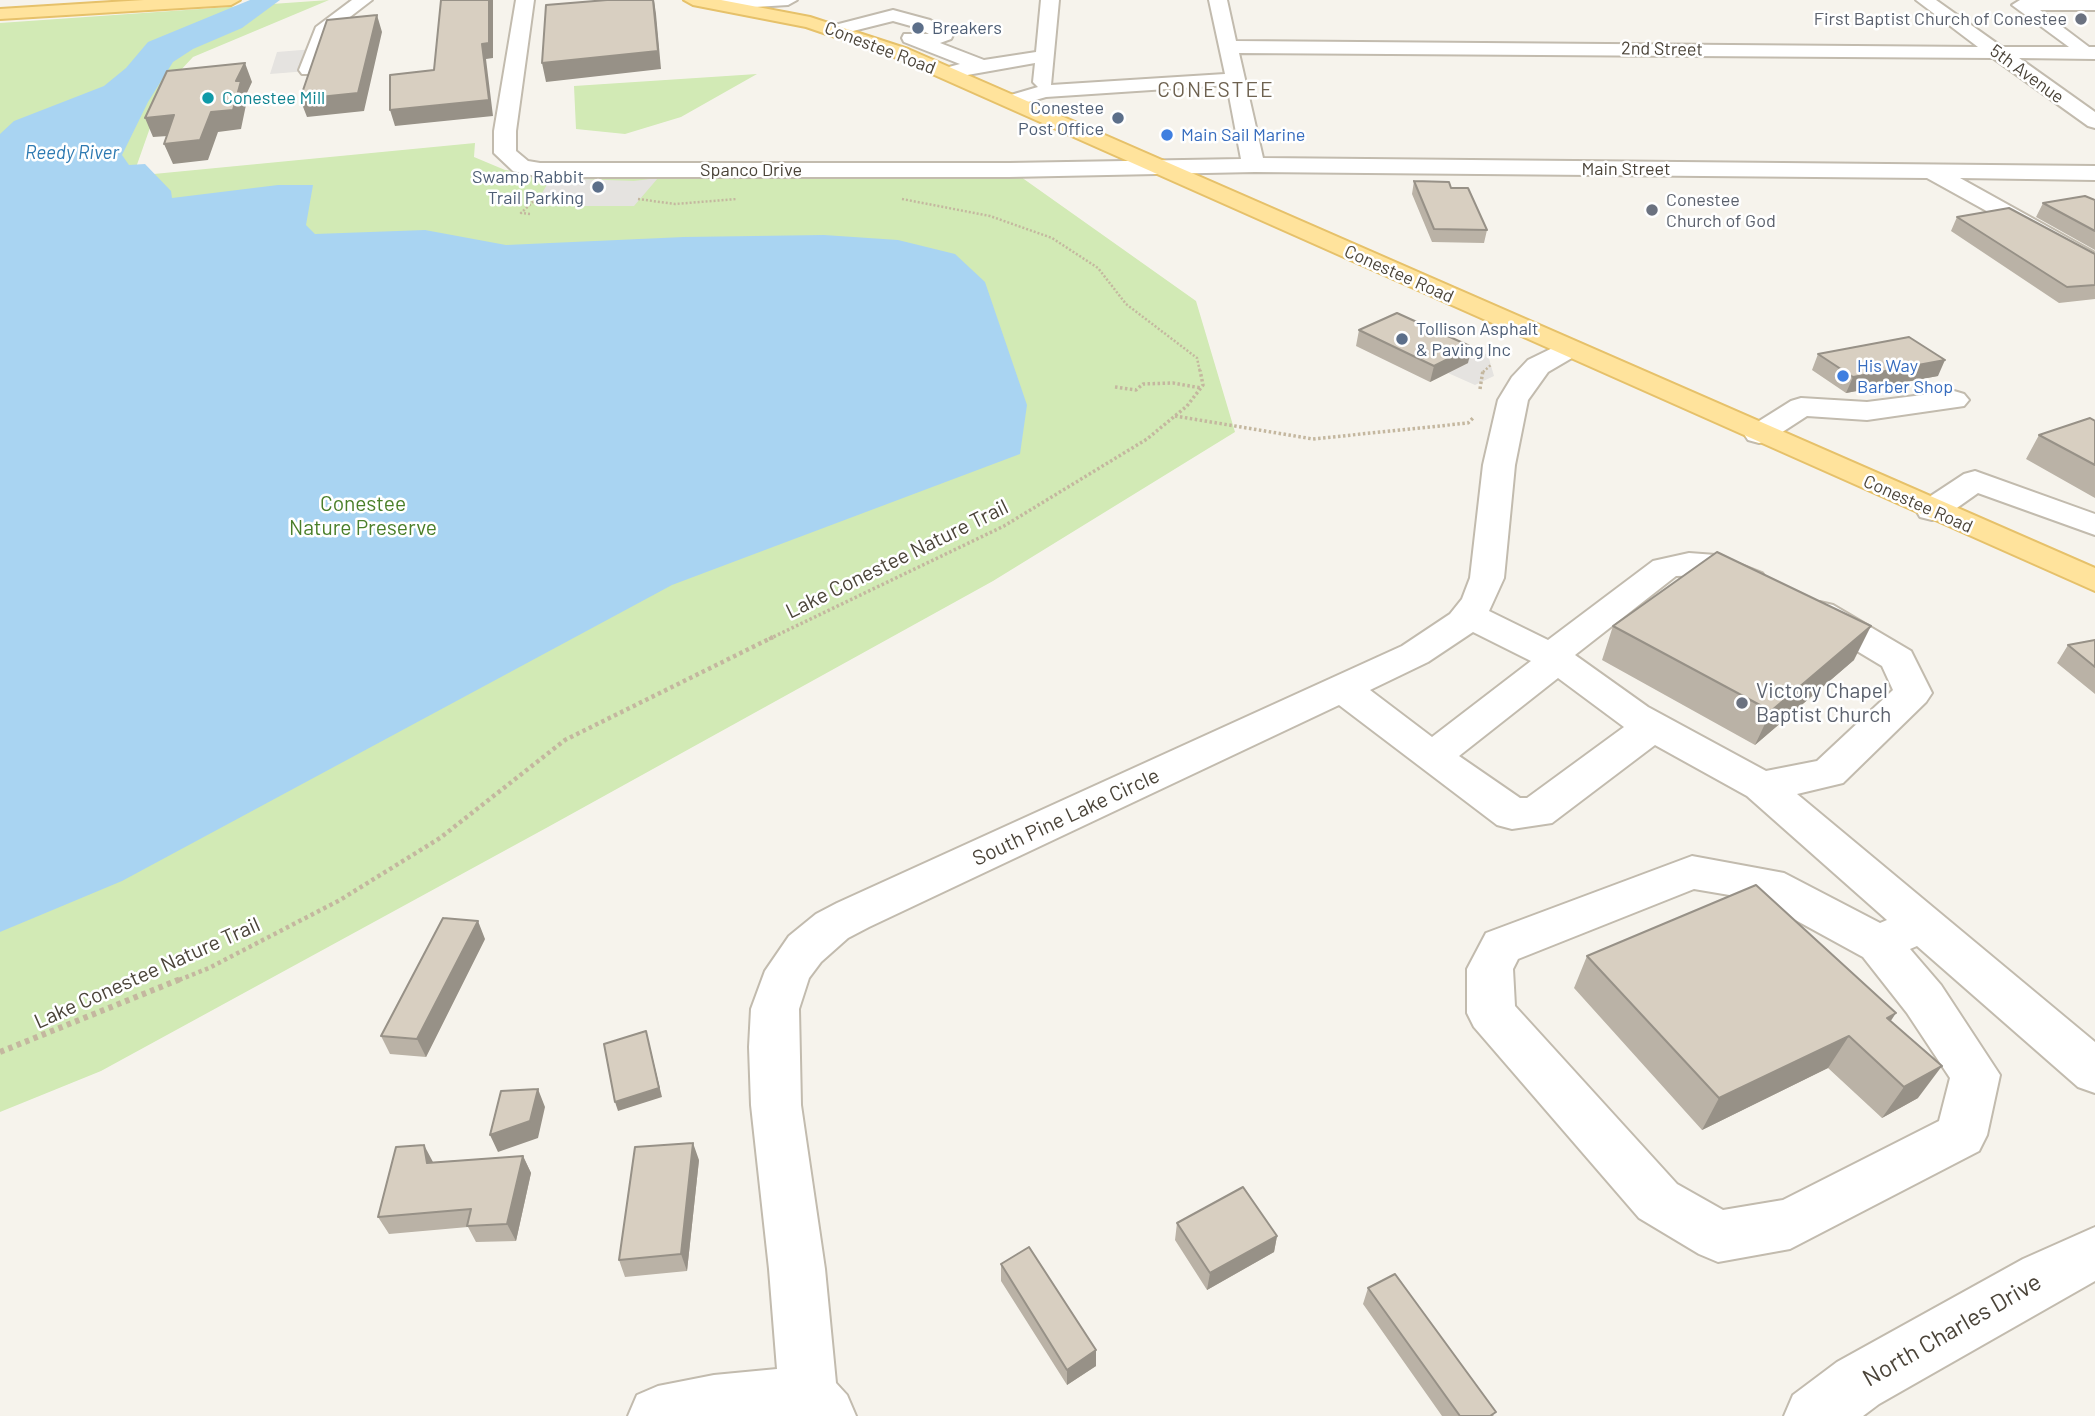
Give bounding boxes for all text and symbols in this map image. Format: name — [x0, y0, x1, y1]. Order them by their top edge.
place label: First Baptist Church of Conestee — [1814, 8, 2067, 30]
marker: First Baptist Church of Conestee — [2073, 11, 2089, 27]
street label: Conestee Road — [821, 17, 939, 79]
place label: Breakers — [932, 17, 1002, 39]
marker: Breakers — [910, 20, 926, 36]
street label: 2nd Street — [1621, 37, 1703, 61]
street label: 5th Avenue — [1986, 40, 2068, 108]
district label: CONESTEE — [1158, 77, 1274, 103]
place label: Conestee Mill — [222, 87, 325, 109]
marker: Conestee Mill — [200, 90, 216, 106]
place label: Conestee Post Office — [1018, 97, 1104, 140]
marker: Conestee Post Office — [1110, 110, 1126, 126]
place label: Main Sail Marine — [1181, 124, 1305, 146]
marker: Main Sail Marine — [1159, 127, 1175, 143]
water label: Reedy River — [25, 142, 119, 164]
street label: Main Street — [1581, 158, 1671, 180]
street label: Spanco Drive — [700, 159, 802, 181]
place label: Swamp Rabbit Trail Parking — [472, 166, 584, 208]
marker: Swamp Rabbit Trail Parking — [590, 179, 606, 195]
place label: Conestee Church of God — [1666, 189, 1776, 232]
marker: Conestee Church of God — [1644, 202, 1660, 218]
street label: Conestee Road — [1341, 240, 1457, 308]
place label: Tollison Asphalt & Paving Inc — [1416, 318, 1539, 360]
marker: Tollison Asphalt & Paving Inc — [1394, 331, 1410, 347]
place label: His Way Barber Shop — [1857, 355, 1953, 398]
marker: His Way Barber Shop — [1835, 368, 1851, 384]
street label: Conestee Road — [1860, 470, 1976, 538]
park label: Conestee Nature Preserve — [289, 491, 437, 541]
street label: Lake Conestee Nature Trail — [782, 494, 1012, 624]
place label: Victory Chapel Baptist Church — [1756, 678, 1891, 728]
marker: Victory Chapel Baptist Church — [1734, 695, 1750, 711]
street label: South Pine Lake Circle — [969, 763, 1163, 871]
street label: Lake Conestee Nature Trail — [30, 912, 264, 1034]
street label: North Charles Drive — [1858, 1267, 2046, 1393]

